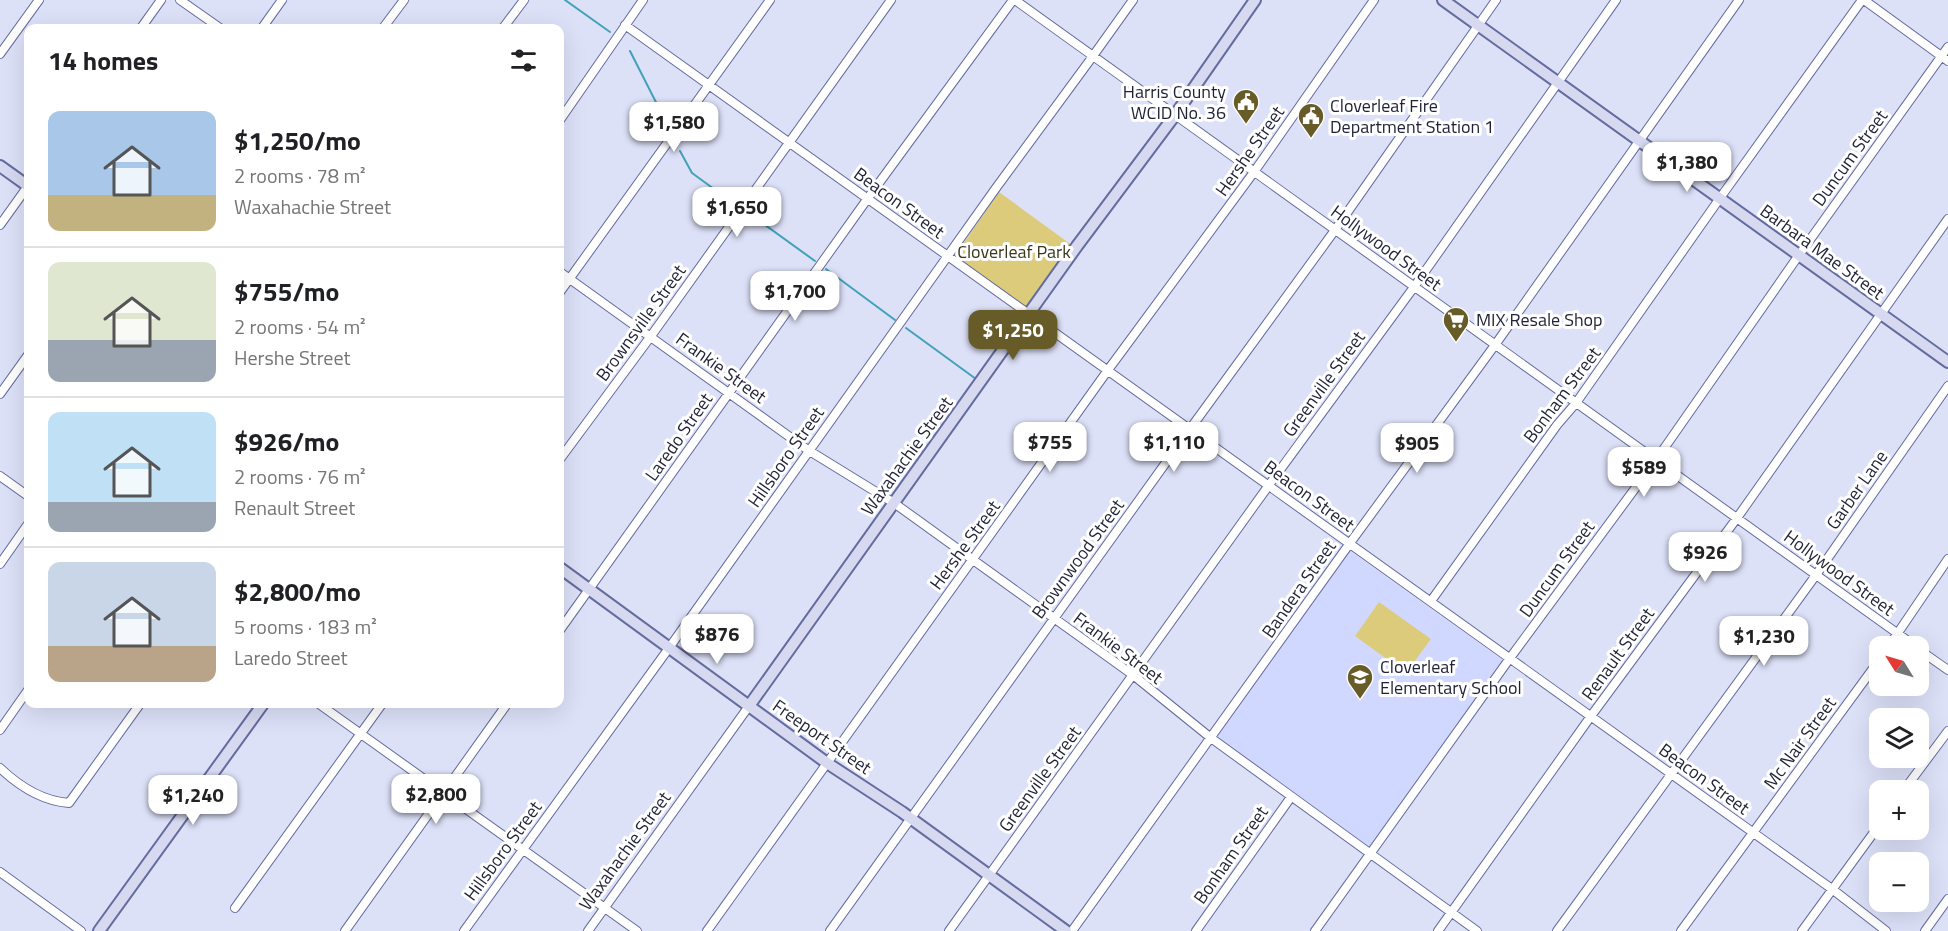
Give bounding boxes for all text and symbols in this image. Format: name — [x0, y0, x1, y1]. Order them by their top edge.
text: 14 homes — [48, 41, 158, 80]
icon: filters — [507, 44, 540, 77]
place label: Harris County WCID No. 36 — [1123, 78, 1226, 126]
public building icon: Harris County WCID No. 36 — [1231, 87, 1261, 125]
place label: Cloverleaf Fire Department Station 1 — [1330, 92, 1494, 140]
street label: Hershe Street — [1208, 99, 1291, 201]
public building icon: Cloverleaf Fire Department Station 1 — [1296, 101, 1326, 139]
pin: $1,580 — [625, 102, 723, 153]
street label: Duncum Street — [1805, 103, 1894, 212]
text: $1,580 — [643, 106, 705, 137]
text: $1,250/mo — [234, 121, 361, 160]
icon: home — [96, 135, 168, 207]
pin: $1,380 — [1638, 142, 1736, 193]
text: $1,380 — [1656, 146, 1718, 177]
text: 2 rooms · 78 m² — [234, 160, 366, 191]
street label: Beacon Street — [848, 160, 951, 245]
pin: $1,650 — [688, 187, 786, 238]
text: Waxahachie Street — [234, 191, 391, 222]
text: $1,650 — [706, 191, 768, 222]
street label: Barbara Mae Street — [1755, 197, 1890, 306]
street label: Hollywood Street — [1325, 198, 1448, 297]
park label: Cloverleaf Park — [957, 238, 1071, 265]
street label: Brownsville Street — [589, 258, 693, 387]
pin: $1,700 — [746, 271, 844, 322]
text: $755/mo — [234, 272, 339, 311]
text: $1,700 — [764, 275, 826, 306]
icon: home — [96, 286, 168, 358]
supermarket icon: MIX Resale Shop — [1441, 305, 1471, 343]
place label: MIX Resale Shop — [1476, 306, 1603, 333]
pin: $1,250 — [964, 310, 1062, 361]
text: 2 rooms · 54 m² — [234, 311, 366, 342]
text: $1,250 — [982, 314, 1044, 345]
street label: Greenville Street — [1276, 325, 1372, 442]
street label: Frankie Street — [670, 326, 773, 410]
street label: Bonham Street — [1516, 340, 1607, 448]
text: Hershe Street — [234, 342, 351, 373]
street label: Laredo Street — [638, 387, 719, 486]
street label: Waxahachie Street — [854, 390, 959, 521]
street label: Hillsboro Street — [741, 400, 831, 513]
text: $926/mo — [234, 422, 339, 461]
pin: $755 — [1014, 422, 1086, 473]
pin: $1,110 — [1125, 422, 1223, 473]
pin: $905 — [1381, 423, 1453, 474]
text: $755 — [1028, 426, 1072, 457]
text: $1,110 — [1143, 426, 1205, 457]
text: $905 — [1395, 427, 1439, 458]
icon: home — [96, 436, 168, 508]
street label: Garber Lane — [1819, 445, 1894, 535]
pin: $589 — [1608, 447, 1680, 498]
text: $589 — [1622, 451, 1666, 482]
street label: Beacon Street — [1258, 453, 1361, 538]
text: 2 rooms · 76 m² — [234, 461, 366, 492]
text: Renault Street — [234, 492, 355, 523]
street label: Brownwood Street — [1025, 493, 1131, 624]
street label: Hershe Street — [923, 494, 1007, 595]
street label: Duncum Street — [1512, 514, 1601, 623]
street label: Hollywood Street — [1778, 523, 1901, 622]
pin: $926 — [1669, 532, 1741, 583]
street label: Bandera Street — [1255, 534, 1343, 643]
text: $926 — [1683, 536, 1727, 567]
text: $2,800/mo — [234, 572, 361, 611]
icon: home — [96, 586, 168, 658]
street label: Renault Street — [1575, 601, 1661, 706]
street label: Frankie Street — [1068, 605, 1169, 691]
text: 5 rooms · 183 m² — [234, 611, 377, 642]
pin: $876 — [681, 614, 753, 665]
pin: $1,230 — [1715, 616, 1813, 667]
text: $876 — [695, 618, 739, 649]
text: $1,230 — [1733, 620, 1795, 651]
north arrow — [1869, 636, 1929, 696]
map controls — [1869, 636, 1929, 912]
text: Laredo Street — [234, 642, 348, 673]
place label: Cloverleaf Elementary School — [1380, 653, 1522, 701]
school or university icon: Cloverleaf Elementary School — [1345, 662, 1375, 700]
street label: Mc Nair Street — [1757, 690, 1843, 795]
street label: Freeport Street — [767, 692, 878, 781]
button: layers — [1869, 708, 1929, 768]
street label: Greenville Street — [992, 720, 1088, 837]
street label: Beacon Street — [1653, 736, 1756, 821]
pin: $2,800 — [387, 774, 485, 825]
pin: $1,240 — [144, 775, 242, 826]
text: $2,800 — [405, 778, 467, 809]
text: $1,240 — [162, 779, 224, 810]
button: + — [1869, 780, 1929, 840]
street label: Waxahachie Street — [572, 785, 677, 916]
street label: Hillsboro Street — [457, 795, 548, 906]
street label: Bonham Street — [1187, 800, 1275, 909]
button: − — [1869, 852, 1929, 912]

